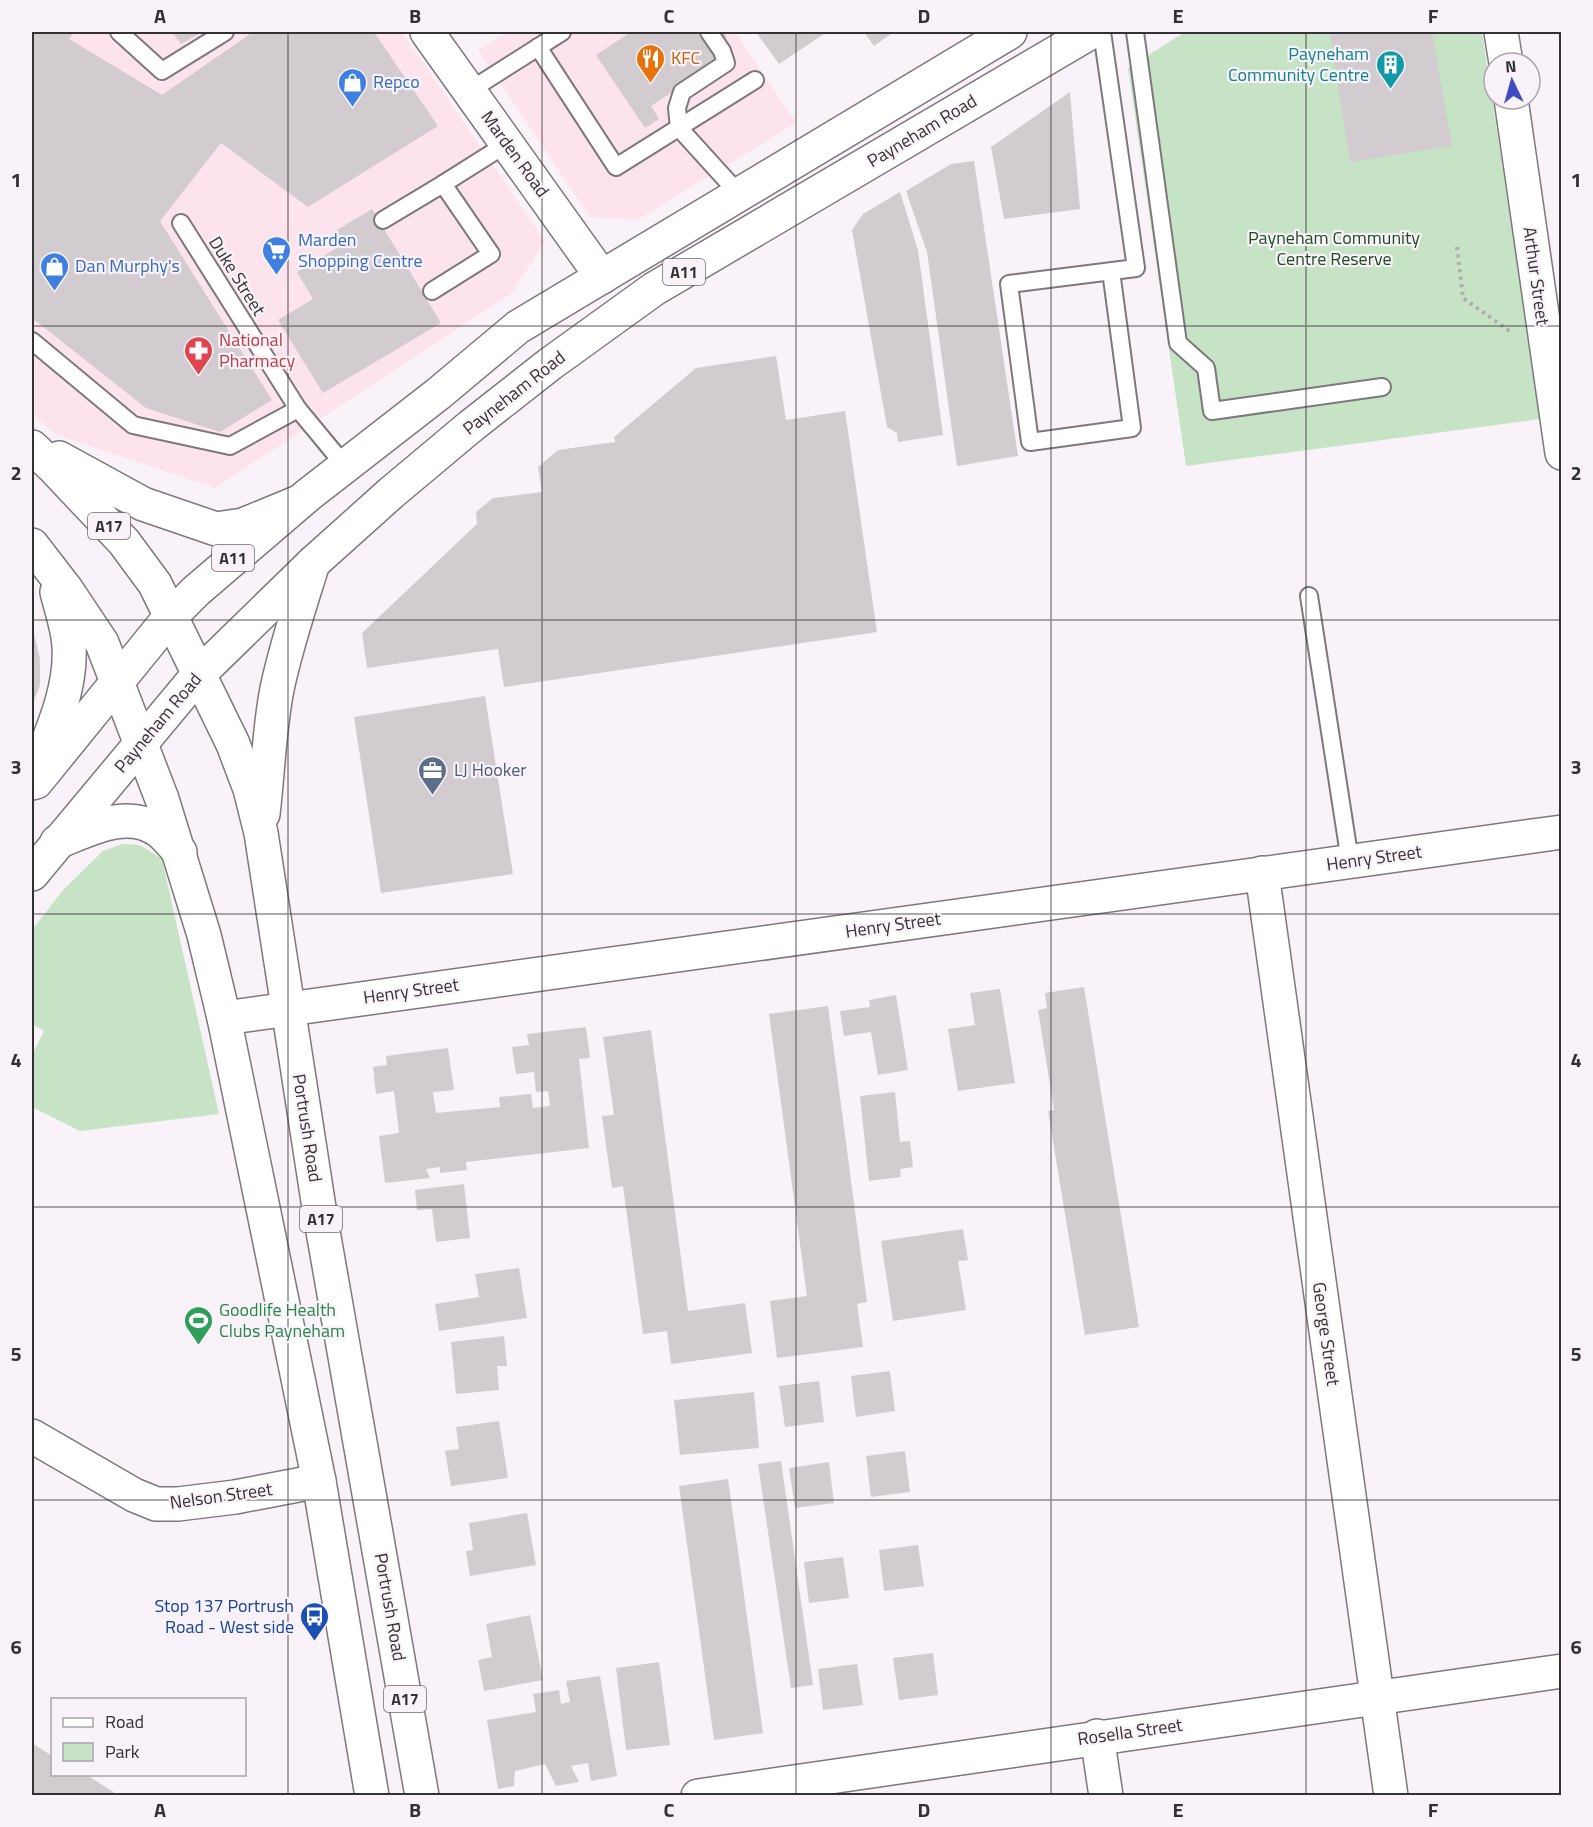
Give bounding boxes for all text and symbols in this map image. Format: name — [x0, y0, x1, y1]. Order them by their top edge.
text: A — [154, 0, 166, 31]
text: B — [409, 0, 421, 31]
text: C — [664, 0, 675, 31]
text: D — [918, 0, 930, 31]
text: E — [1172, 0, 1184, 31]
text: F — [1428, 0, 1439, 31]
place label: Payneham Community Centre — [1228, 40, 1369, 88]
restaurant icon: KFC — [634, 42, 666, 84]
place label: KFC — [671, 44, 701, 71]
building icon: Payneham Community Centre — [1374, 48, 1406, 90]
north arrow — [1482, 51, 1542, 111]
text: N — [1504, 54, 1517, 78]
shop icon: Repco — [336, 66, 368, 108]
place label: Repco — [373, 68, 420, 95]
street label: Payneham Road — [862, 87, 982, 174]
street label: Marden Road — [475, 105, 556, 203]
text: 1 — [10, 164, 22, 195]
text: 1 — [1570, 164, 1582, 195]
park label: Payneham Community Centre Reserve — [1248, 224, 1420, 272]
street label: Arthur Street — [1516, 225, 1557, 328]
place label: Marden Shopping Centre — [298, 226, 423, 274]
street label: Duke Street — [202, 231, 273, 321]
supermarket icon: Marden Shopping Centre — [261, 234, 293, 276]
shop icon: Dan Murphy's — [38, 250, 70, 292]
place label: Dan Murphy's — [75, 252, 180, 279]
road number: A11 — [663, 259, 705, 285]
place label: National Pharmacy — [219, 326, 295, 374]
pharmacy icon: National Pharmacy — [182, 334, 214, 376]
street label: Payneham Road — [457, 344, 571, 441]
text: 2 — [10, 457, 22, 488]
text: 2 — [1570, 457, 1582, 488]
road number: A17 — [88, 513, 130, 539]
road number: A11 — [212, 545, 254, 571]
street label: Payneham Road — [108, 667, 208, 779]
text: 3 — [10, 751, 22, 782]
text: 3 — [1570, 751, 1582, 782]
office icon: LJ Hooker — [417, 754, 449, 796]
place label: LJ Hooker — [454, 756, 527, 783]
street label: Henry Street — [1324, 837, 1424, 878]
street label: Henry Street — [843, 904, 943, 945]
street label: Henry Street — [361, 970, 461, 1011]
text: 4 — [10, 1044, 22, 1075]
text: 4 — [1570, 1044, 1582, 1075]
street label: Portrush Road — [286, 1072, 329, 1184]
road number: A17 — [300, 1206, 342, 1232]
street label: George Street — [1306, 1280, 1347, 1388]
place label: Goodlife Health Clubs Payneham — [219, 1296, 345, 1344]
sports icon: Goodlife Health Clubs Payneham — [182, 1304, 214, 1346]
text: 5 — [10, 1338, 22, 1369]
text: 5 — [1570, 1338, 1582, 1369]
street label: Nelson Street — [168, 1475, 275, 1516]
street label: Portrush Road — [368, 1551, 413, 1663]
place label: Stop 137 Portrush Road - West side — [154, 1592, 294, 1640]
bus stop icon: Stop 137 Portrush Road - West side — [299, 1600, 331, 1642]
text: 6 — [10, 1631, 22, 1662]
text: 6 — [1570, 1631, 1582, 1662]
road number: A17 — [384, 1686, 426, 1712]
legend — [51, 1698, 246, 1776]
text: Road — [105, 1708, 144, 1735]
street label: Rosella Street — [1076, 1711, 1185, 1752]
text: Park — [105, 1738, 140, 1765]
text: A — [154, 1794, 166, 1825]
text: B — [409, 1794, 421, 1825]
text: C — [664, 1794, 675, 1825]
text: D — [918, 1794, 930, 1825]
text: E — [1172, 1794, 1184, 1825]
text: F — [1428, 1794, 1439, 1825]

